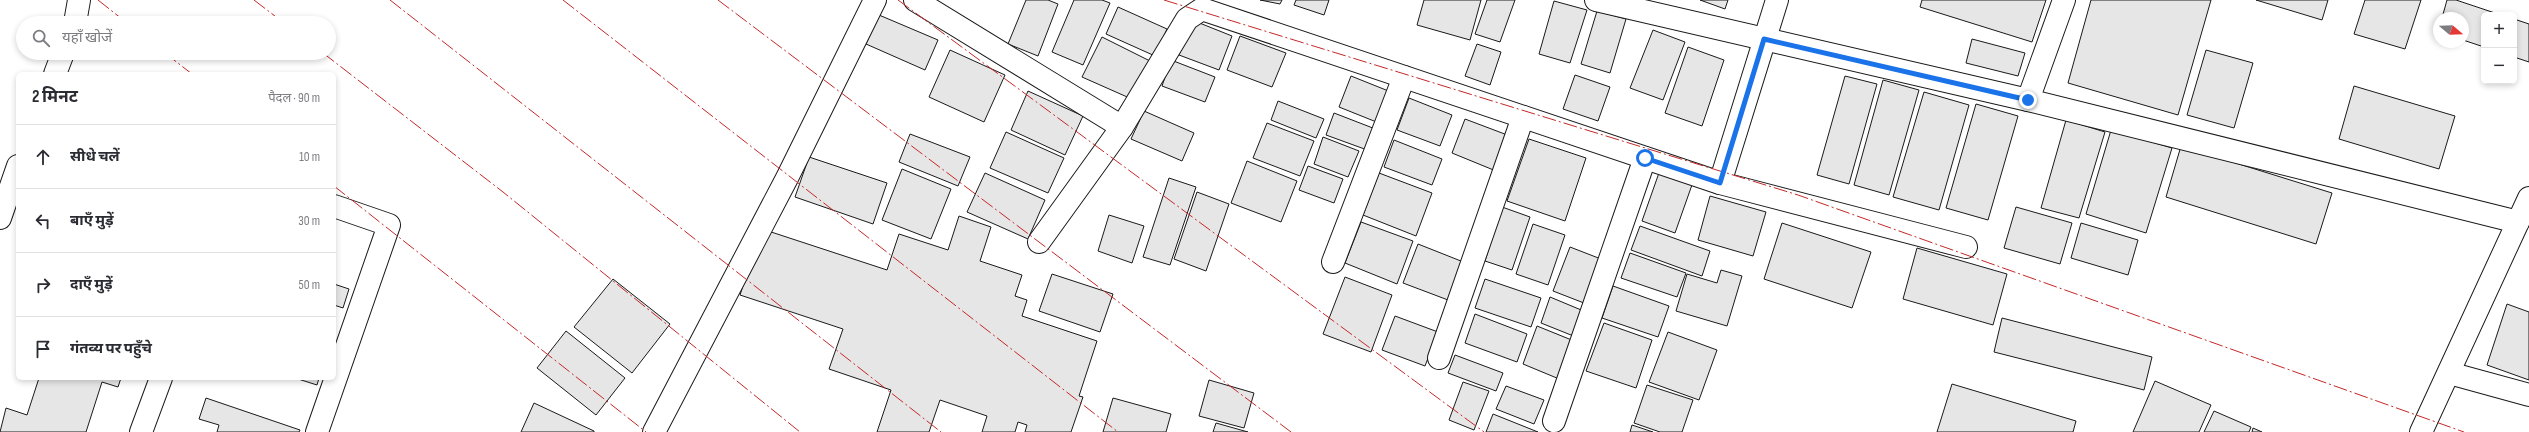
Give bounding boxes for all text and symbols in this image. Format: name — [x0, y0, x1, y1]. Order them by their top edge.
north arrow — [2433, 12, 2469, 48]
map controls — [2481, 12, 2517, 84]
button: + — [2481, 12, 2517, 48]
search box — [16, 16, 336, 60]
icon: search — [30, 27, 52, 49]
text: यहाँ खोजें — [62, 28, 112, 47]
button: − — [2481, 48, 2517, 84]
text: 2 मिनट — [32, 87, 78, 107]
text: पैदल · 90 m — [268, 90, 320, 106]
route end — [2019, 91, 2037, 109]
icon: ahead — [32, 146, 54, 168]
text: सीधे चलें — [70, 147, 120, 166]
text: 10 m — [299, 149, 320, 165]
route start — [1636, 149, 1654, 167]
icon: left — [32, 210, 54, 232]
text: बाएँ मुड़ें — [70, 211, 113, 230]
text: 30 m — [298, 213, 320, 229]
icon: right — [32, 274, 54, 296]
text: दाएँ मुड़ें — [70, 275, 113, 294]
text: 50 m — [299, 277, 320, 293]
icon: arrive — [32, 338, 54, 360]
text: गंतव्य पर पहुँचे — [70, 339, 152, 358]

